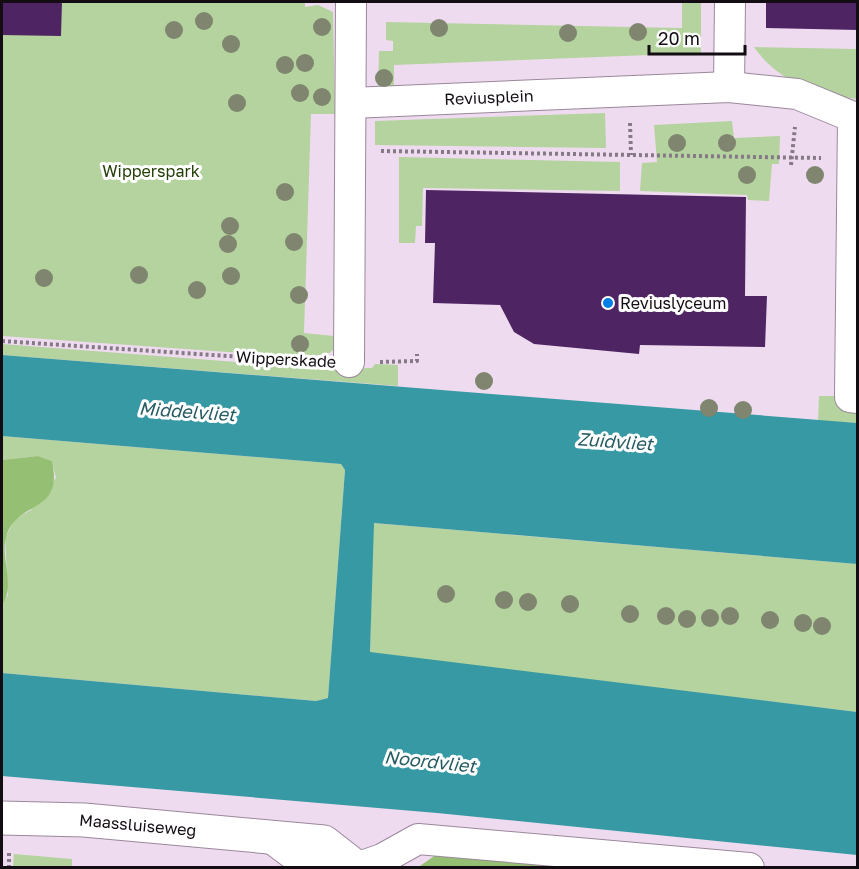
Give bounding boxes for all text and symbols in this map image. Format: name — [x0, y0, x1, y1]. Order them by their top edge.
scale bar — [649, 18, 745, 56]
text: 20 m — [658, 27, 700, 49]
street label: Reviusplein — [444, 85, 534, 109]
park label: Wipperspark — [102, 161, 200, 181]
place label: Reviuslyceum — [620, 293, 726, 313]
marker: Reviuslyceum — [601, 296, 615, 310]
street label: Wipperskade — [235, 346, 337, 372]
water label: Middelvliet — [138, 397, 238, 425]
water label: Zuidvliet — [577, 427, 655, 455]
water label: Noordvliet — [383, 745, 479, 777]
street label: Maassluiseweg — [78, 810, 197, 840]

